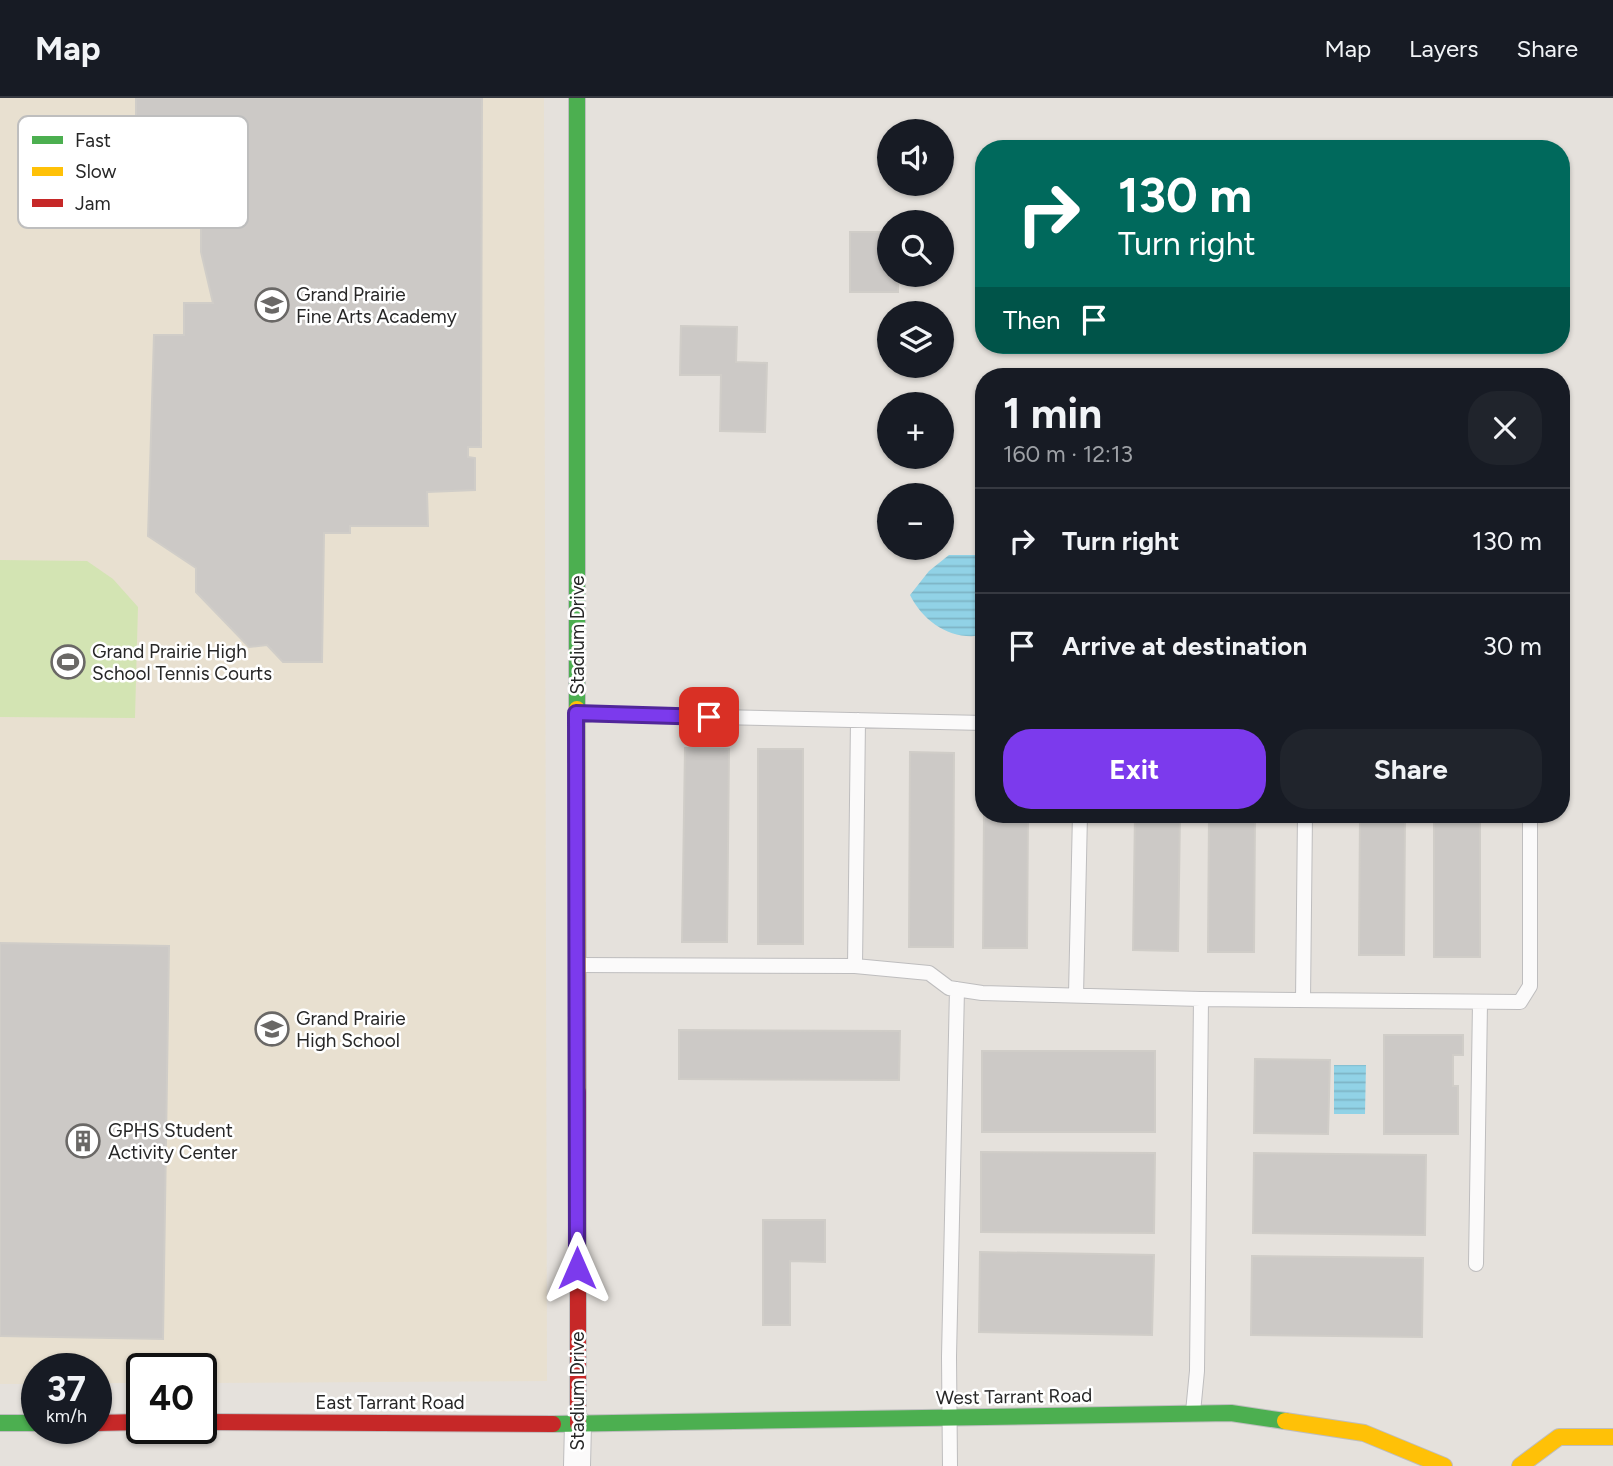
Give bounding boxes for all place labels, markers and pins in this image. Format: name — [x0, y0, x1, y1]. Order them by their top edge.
place label: Grand Prairie Fine Arts Academy — [296, 283, 457, 328]
school or university icon: Grand Prairie Fine Arts Academy — [253, 286, 291, 324]
place label: Grand Prairie High School Tennis Courts — [92, 640, 272, 685]
sports icon: Grand Prairie High School Tennis Courts — [49, 643, 87, 681]
pin — [679, 687, 739, 747]
place label: Grand Prairie High School — [296, 1007, 406, 1052]
school or university icon: Grand Prairie High School — [253, 1010, 291, 1048]
place label: GPHS Student Activity Center — [108, 1119, 238, 1164]
building icon: GPHS Student Activity Center — [64, 1122, 102, 1160]

